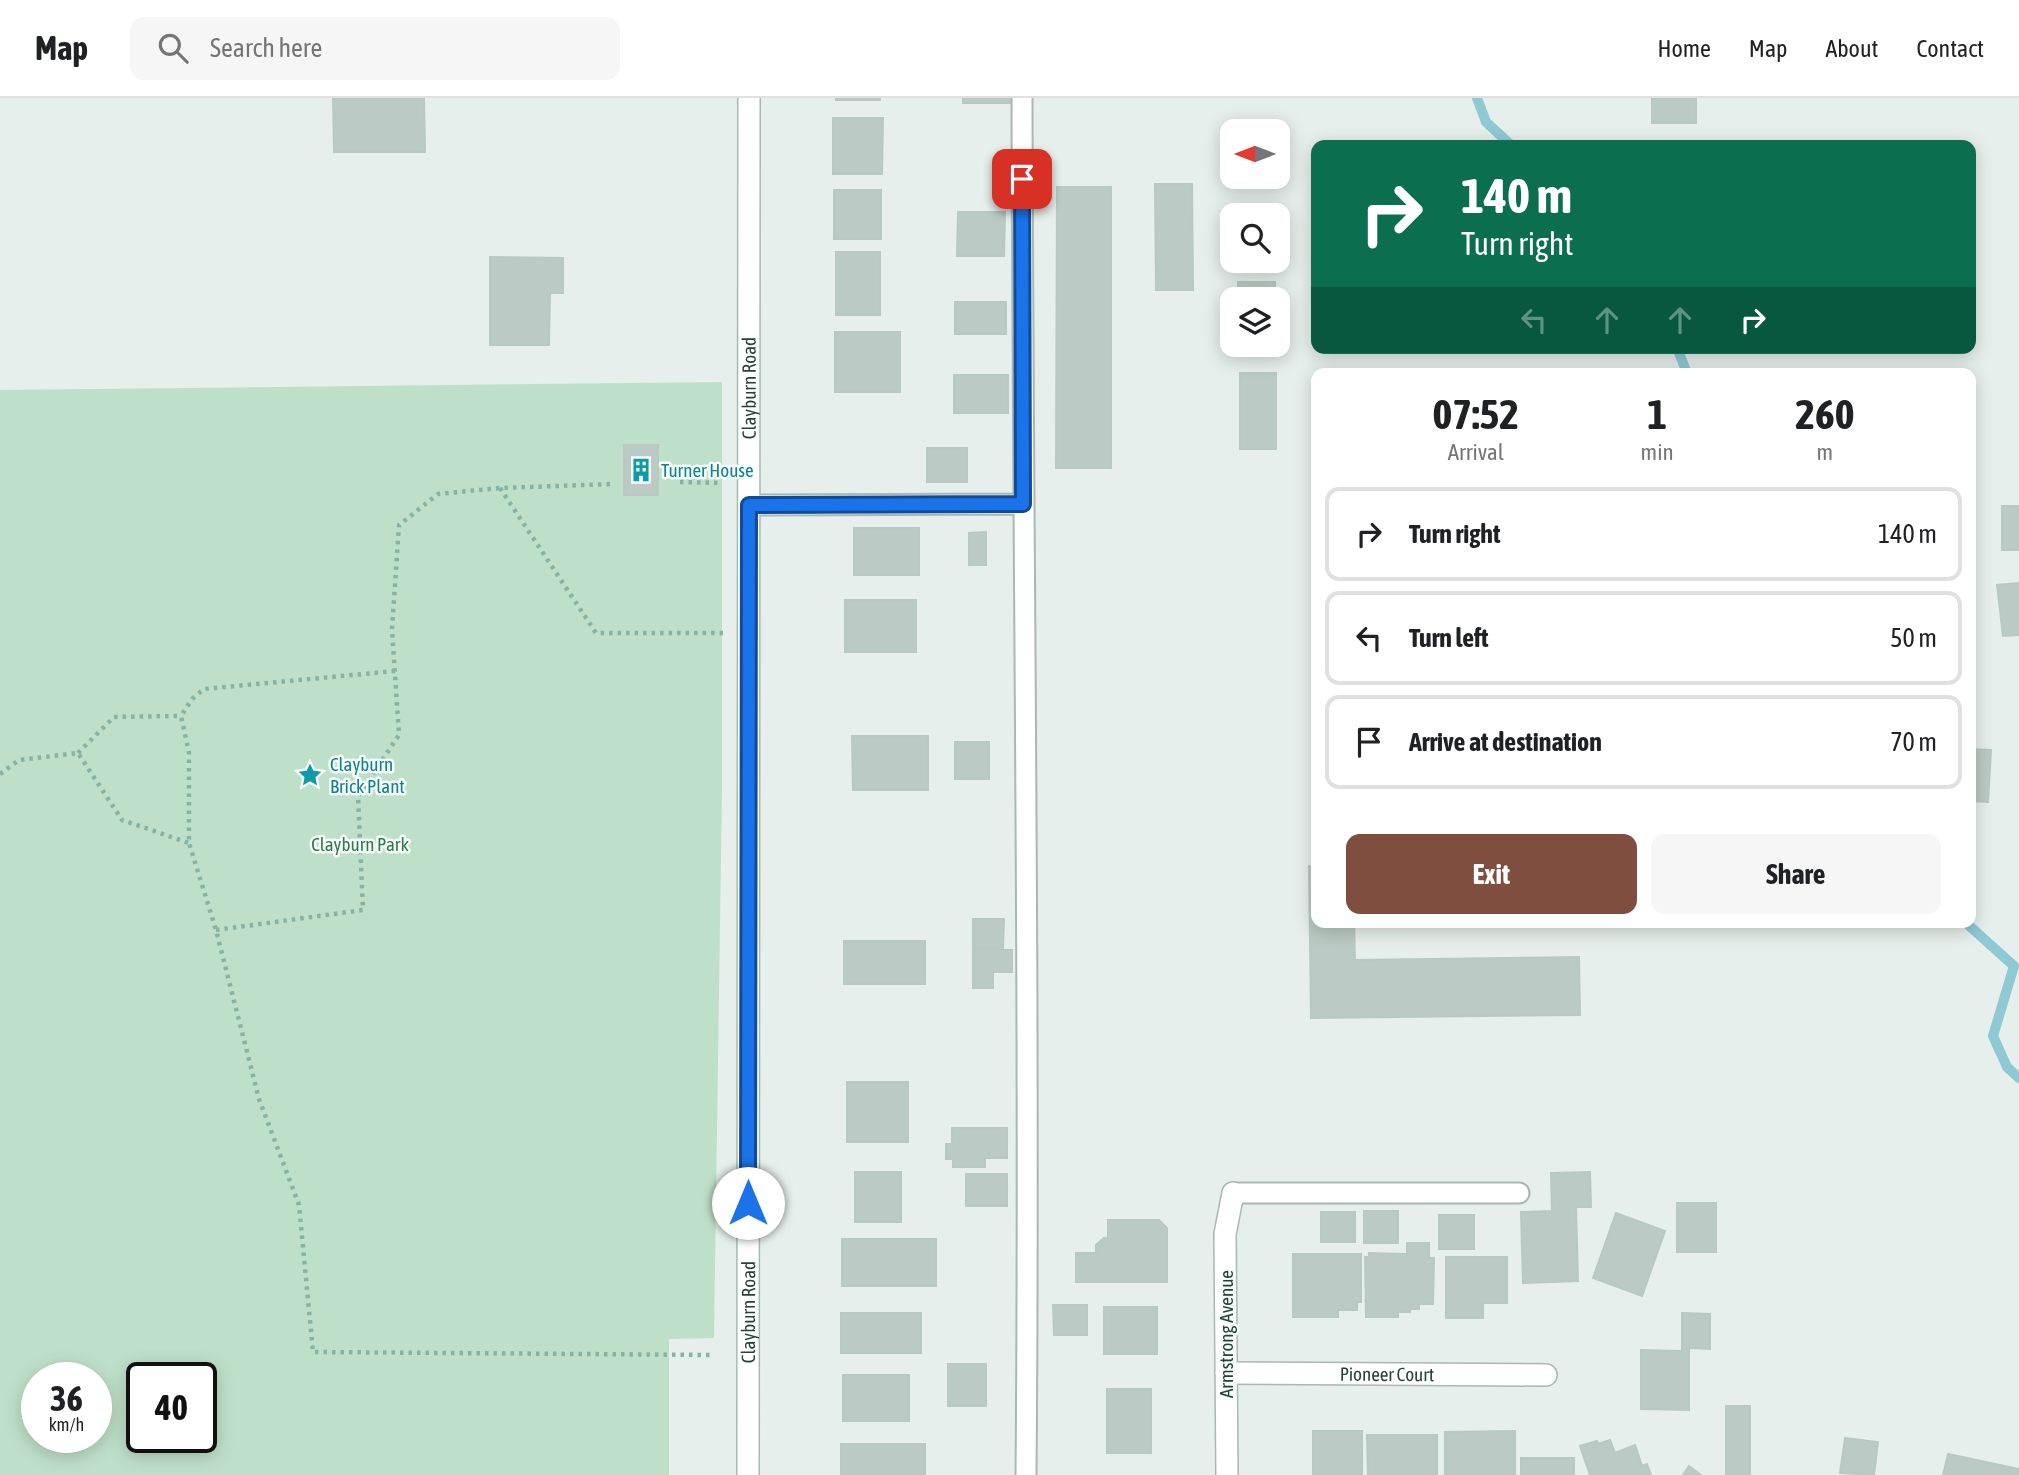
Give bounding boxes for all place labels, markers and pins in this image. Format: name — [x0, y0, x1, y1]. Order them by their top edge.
pin — [992, 149, 1052, 209]
building icon: Turner House — [627, 456, 655, 484]
place label: Turner House — [661, 459, 754, 481]
place label: Clayburn Brick Plant — [330, 753, 405, 797]
place icon: Clayburn Brick Plant — [296, 761, 324, 789]

